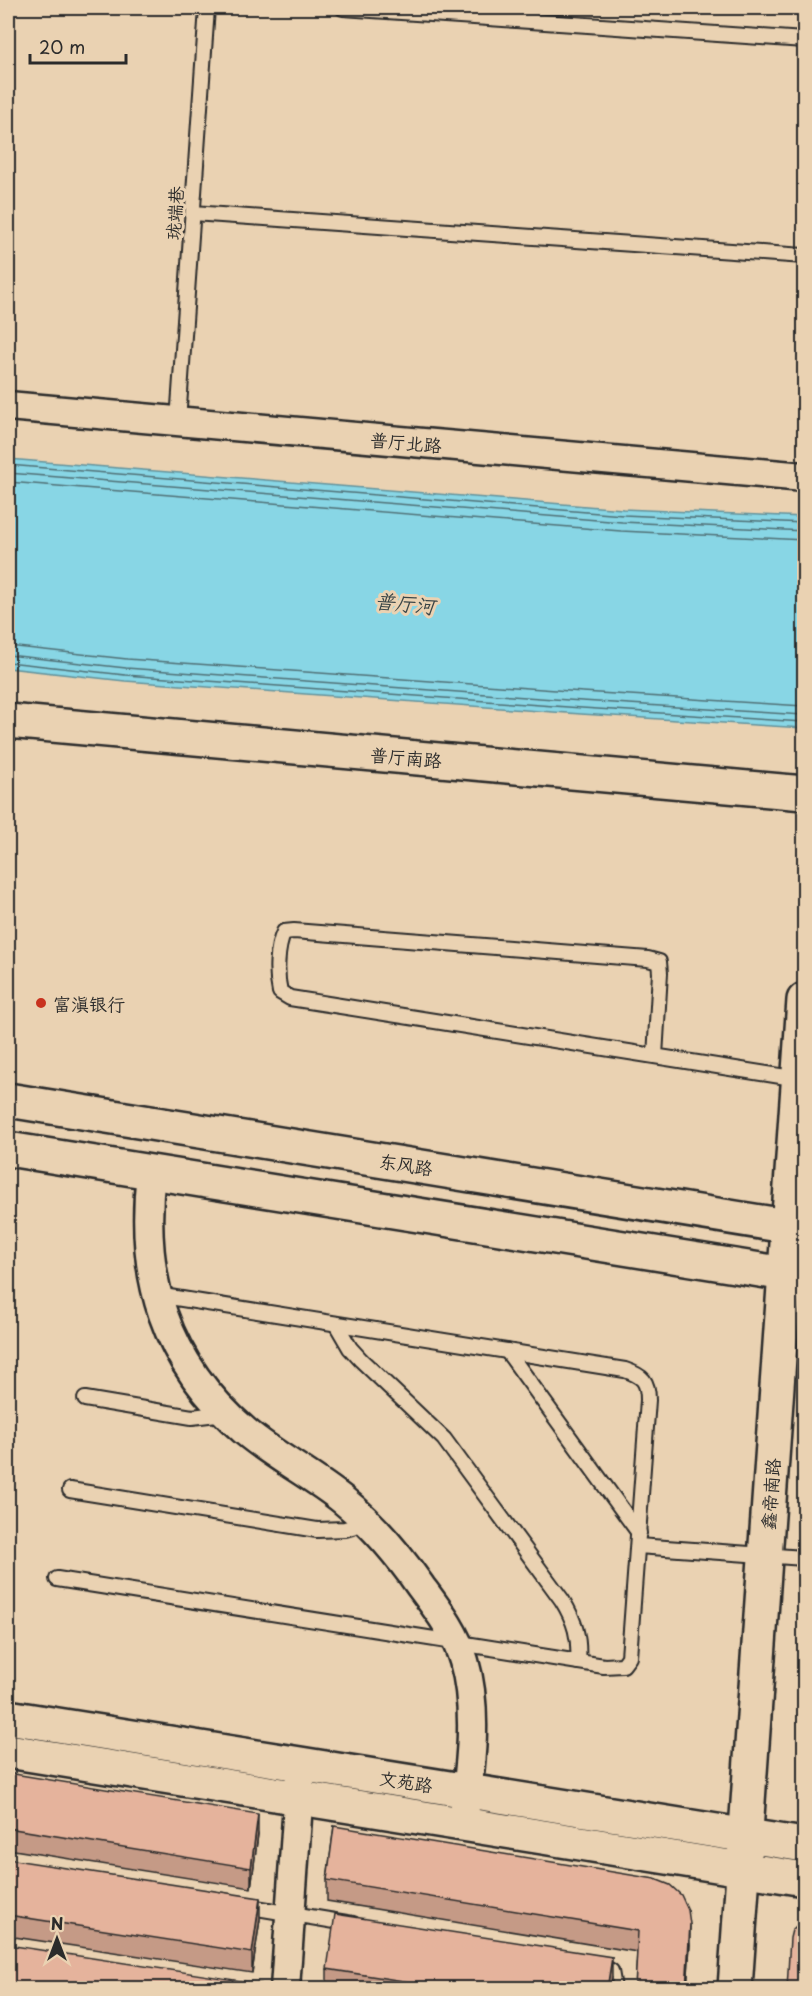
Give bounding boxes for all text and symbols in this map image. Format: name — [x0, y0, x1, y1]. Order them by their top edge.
scale bar — [30, 27, 126, 65]
text: 20 m — [39, 33, 85, 60]
street label: 珑端巷 — [159, 185, 189, 241]
street label: 普厅北路 — [369, 425, 443, 459]
water label: 普厅河 — [374, 585, 439, 621]
street label: 普厅南路 — [369, 740, 443, 774]
place label: 富滇银行 — [53, 990, 125, 1017]
marker: 富滇银行 — [34, 996, 48, 1010]
street label: 东风路 — [377, 1146, 435, 1182]
street label: 鑫帝南路 — [754, 1457, 786, 1531]
street label: 文苑路 — [377, 1763, 435, 1799]
north arrow — [27, 1909, 87, 1969]
text: N — [51, 1911, 63, 1935]

